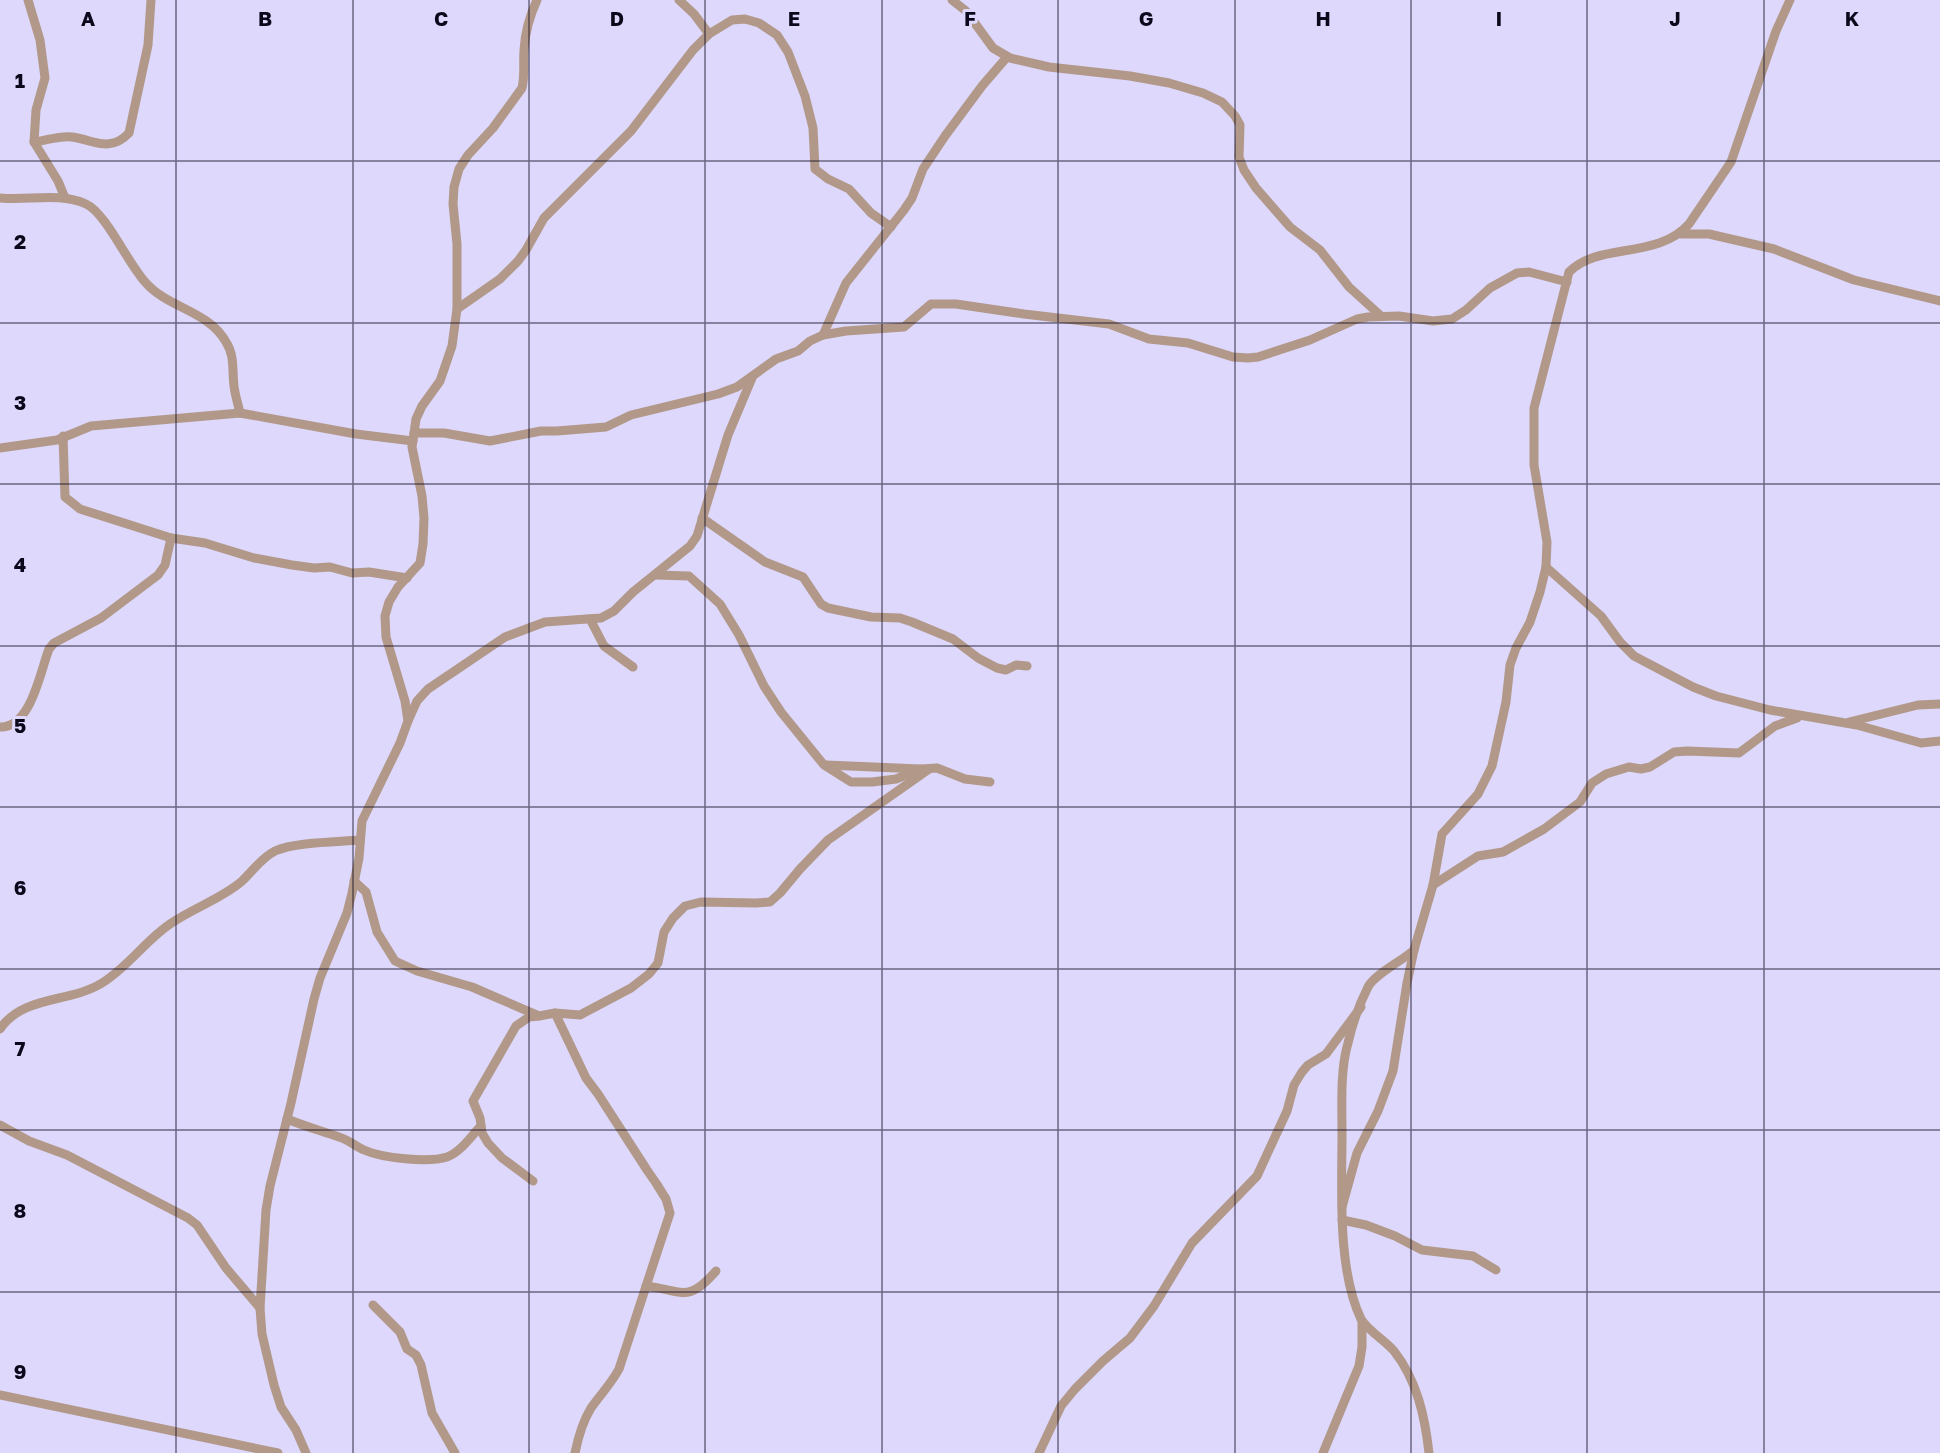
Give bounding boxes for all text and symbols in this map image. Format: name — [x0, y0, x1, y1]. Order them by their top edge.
text: A — [81, 6, 95, 30]
text: B — [258, 6, 272, 30]
text: C — [434, 6, 448, 30]
text: D — [610, 6, 624, 30]
text: E — [788, 6, 800, 30]
text: F — [964, 6, 976, 30]
text: G — [1139, 6, 1153, 30]
text: H — [1315, 6, 1331, 30]
text: I — [1496, 6, 1502, 30]
text: J — [1669, 6, 1681, 30]
text: K — [1845, 6, 1860, 30]
text: 1 — [15, 68, 25, 92]
text: 2 — [14, 229, 26, 253]
text: 3 — [14, 390, 26, 414]
text: 4 — [14, 552, 26, 576]
text: 5 — [14, 713, 26, 737]
text: 6 — [14, 875, 26, 899]
text: 7 — [15, 1036, 26, 1060]
text: 8 — [14, 1198, 26, 1222]
text: 9 — [14, 1359, 26, 1383]

